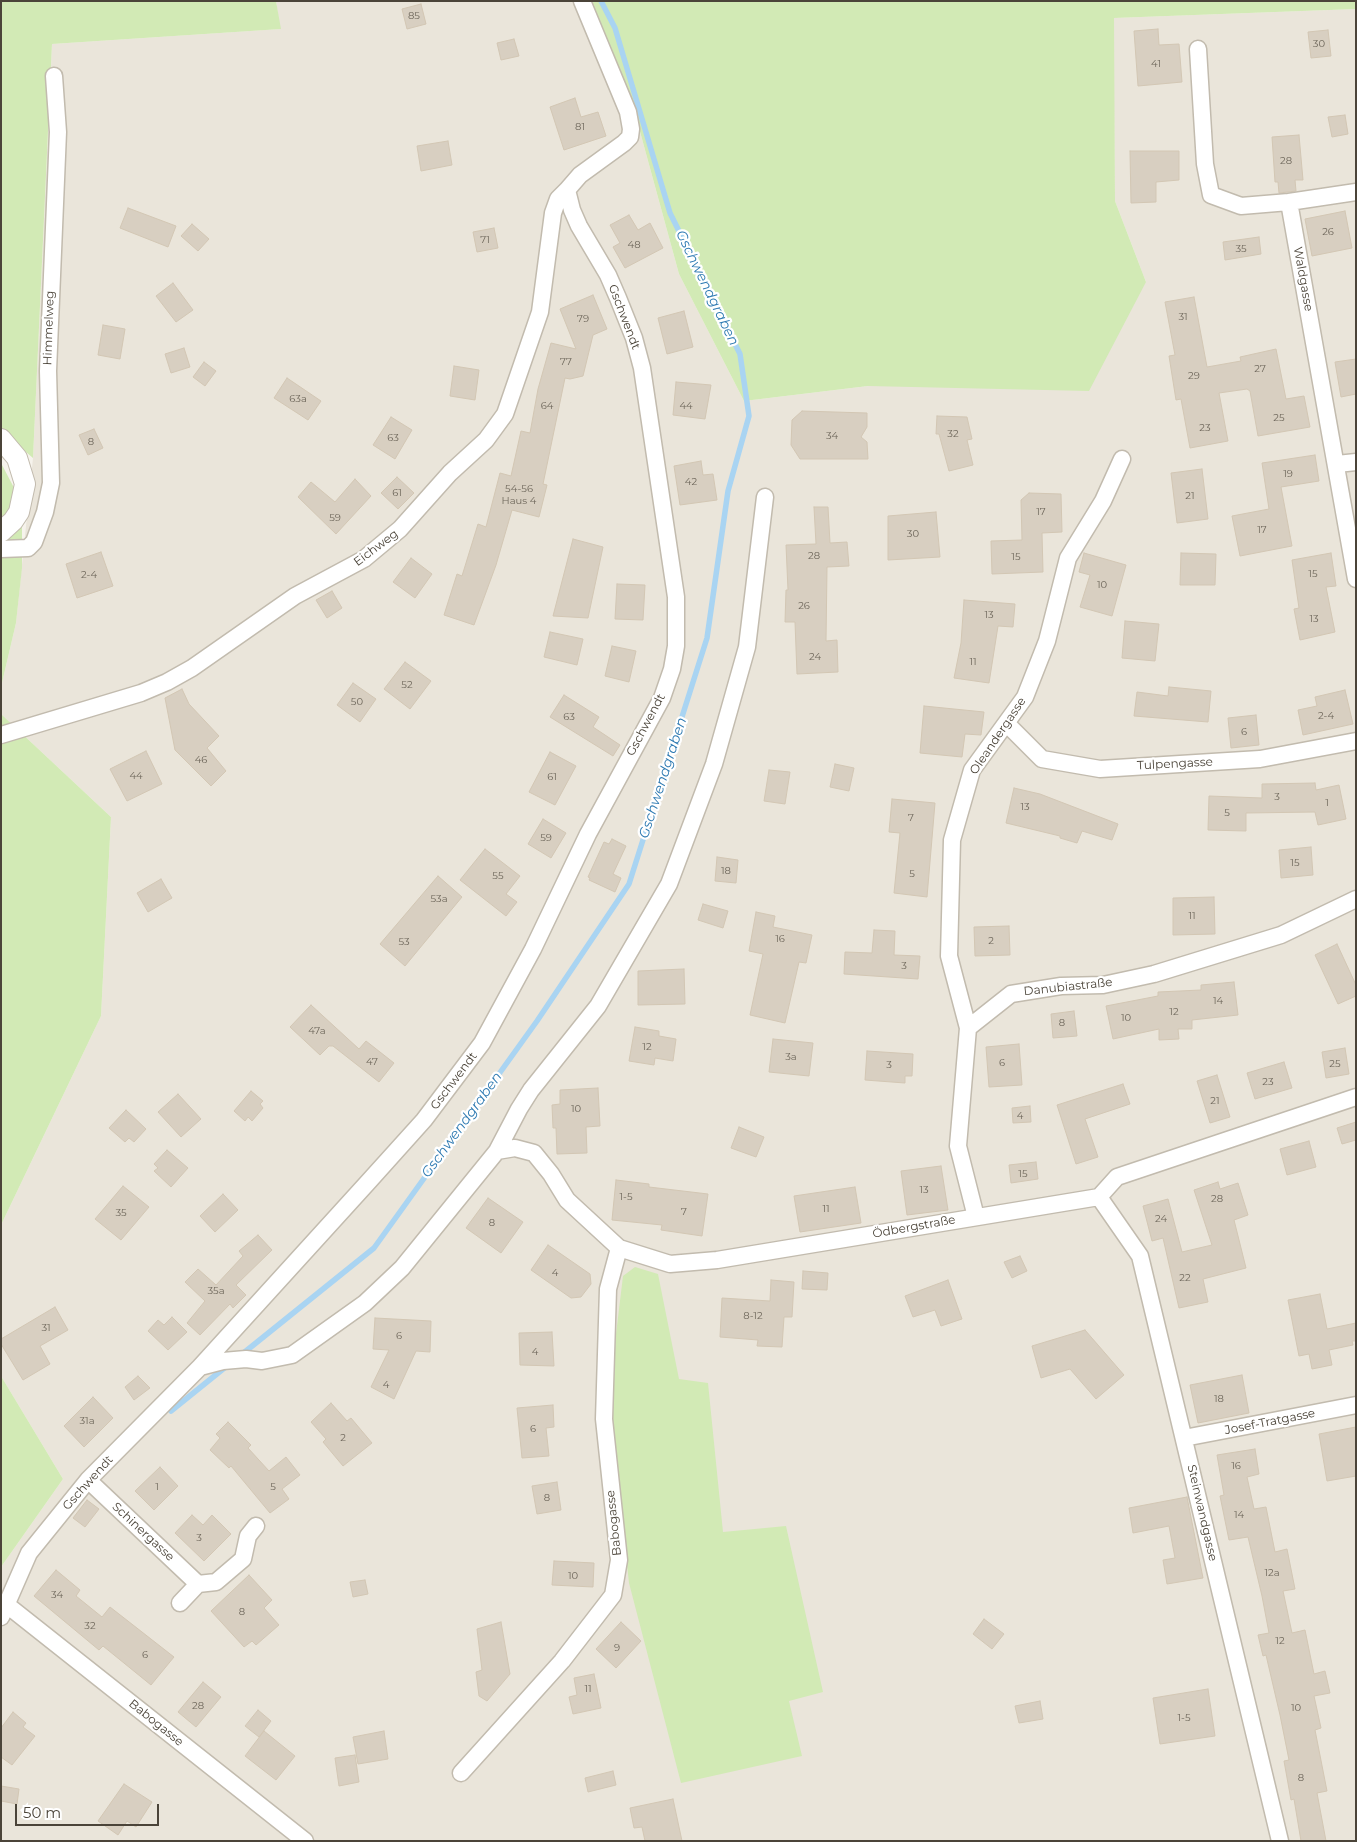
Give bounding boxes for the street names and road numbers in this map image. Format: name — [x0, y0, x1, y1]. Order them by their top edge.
street label: Waldgasse — [1290, 246, 1316, 312]
street label: Gschwendt — [605, 282, 643, 352]
street label: Himmelweg — [40, 290, 58, 366]
street label: Eichweg — [351, 527, 401, 569]
street label: Gschwendt — [624, 691, 668, 759]
street label: Oleandergasse — [967, 695, 1029, 777]
street label: Tulpengasse — [1137, 755, 1213, 773]
street label: Danubiastraße — [1023, 975, 1113, 999]
street label: Gschwendt — [428, 1049, 480, 1113]
street label: Ödbergstraße — [871, 1213, 957, 1241]
street label: Josef-Tratgasse — [1224, 1406, 1316, 1438]
street label: Gschwendt — [60, 1453, 116, 1513]
street label: Steinwandgasse — [1184, 1463, 1220, 1563]
street label: Babogasse — [603, 1489, 625, 1557]
street label: Schinergasse — [109, 1500, 177, 1564]
street label: Babogasse — [126, 1697, 186, 1749]

